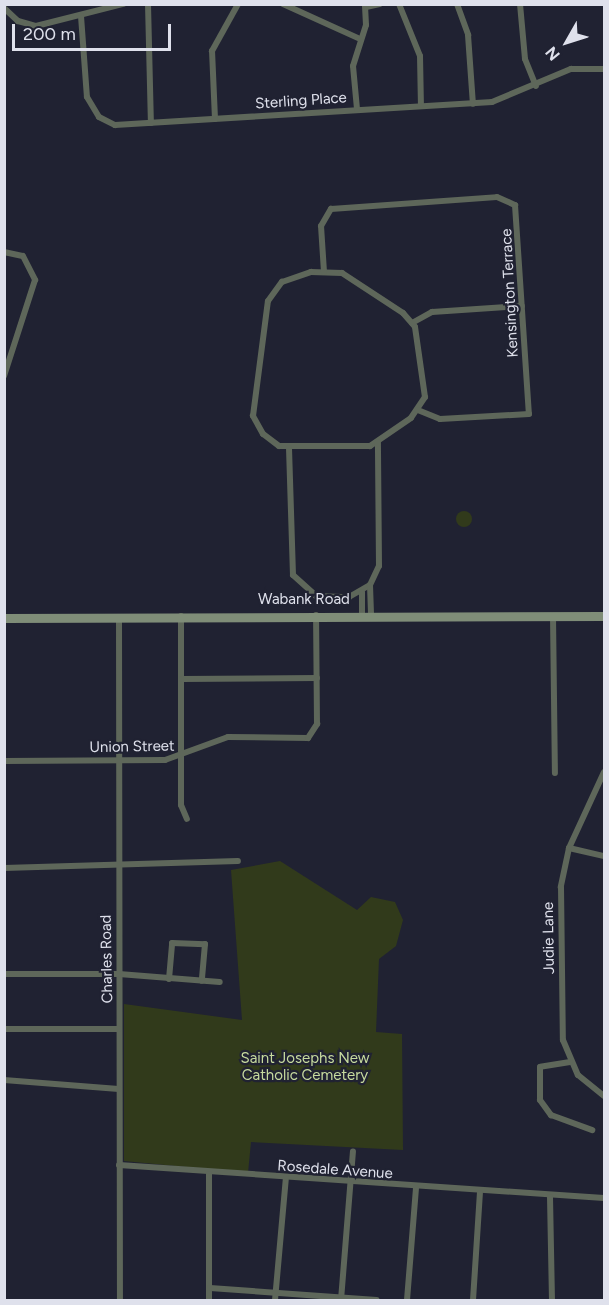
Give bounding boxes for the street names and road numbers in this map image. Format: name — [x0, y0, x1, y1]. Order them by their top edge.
street label: Sterling Place — [255, 89, 347, 113]
street label: Kensington Terrace — [498, 228, 522, 358]
street label: Wabank Road — [258, 591, 350, 609]
street label: Union Street — [89, 737, 175, 757]
street label: Judie Lane — [539, 902, 559, 974]
street label: Charles Road — [97, 915, 117, 1003]
street label: Rosedale Avenue — [277, 1157, 393, 1183]

